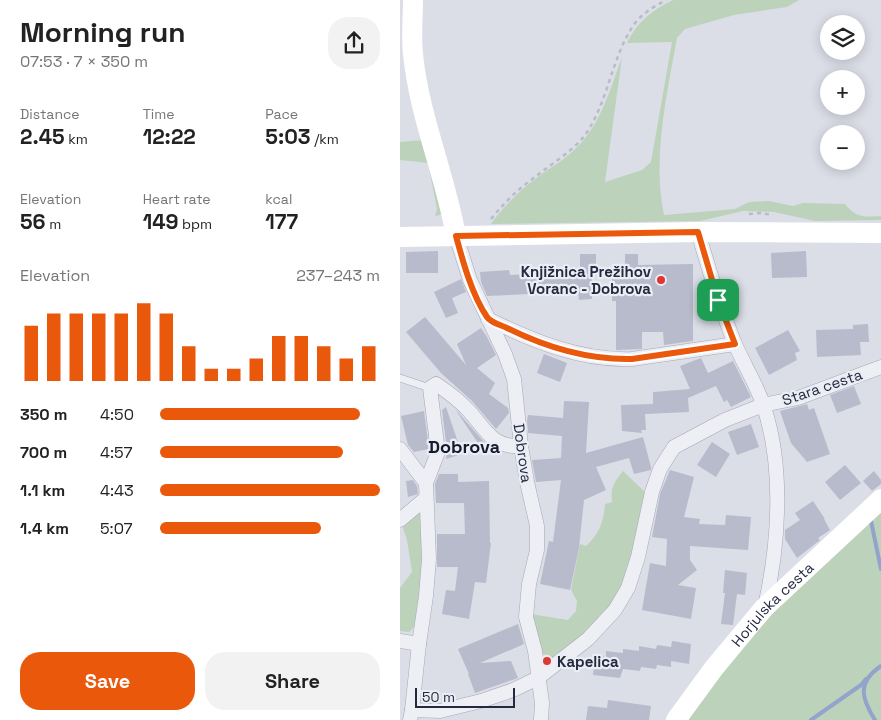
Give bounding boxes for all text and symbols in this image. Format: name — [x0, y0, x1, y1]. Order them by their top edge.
text: Morning run — [20, 14, 185, 50]
map controls — [820, 15, 865, 170]
button: layers — [820, 15, 865, 60]
button: share — [328, 17, 380, 69]
text: 07:53 · 7 × 350 m — [20, 51, 148, 72]
button: + — [820, 70, 865, 115]
text: Distance — [20, 105, 80, 123]
text: Time — [143, 105, 175, 123]
text: Pace — [265, 105, 298, 123]
text: 2.45 — [20, 123, 65, 150]
text: 12:22 — [143, 123, 196, 150]
text: 5:03 — [265, 123, 311, 150]
button: − — [820, 125, 865, 170]
text: km — [65, 130, 88, 148]
text: /km — [311, 130, 339, 148]
text: Elevation — [20, 190, 81, 208]
text: Heart rate — [143, 190, 211, 208]
text: kcal — [265, 190, 292, 208]
text: 56 — [20, 208, 46, 235]
text: 149 — [143, 208, 178, 235]
text: 177 — [265, 208, 298, 235]
text: m — [46, 215, 61, 233]
text: bpm — [178, 215, 212, 233]
place label: Knjižnica Prežihov Voranc - Dobrova — [521, 262, 651, 298]
text: Elevation — [20, 265, 90, 286]
text: 237–243 m — [296, 265, 380, 286]
marker: Knjižnica Prežihov Voranc - Dobrova — [655, 274, 667, 286]
pin — [697, 279, 739, 321]
icon: arrive — [704, 286, 732, 314]
street label: Stara cesta — [779, 364, 865, 410]
text: 350 m — [20, 404, 67, 425]
text: 4:50 — [100, 404, 134, 425]
street label: Dobrova — [509, 422, 537, 484]
district label: Dobrova — [428, 435, 501, 458]
text: 700 m — [20, 442, 67, 463]
text: 4:57 — [100, 442, 132, 463]
text: 1.1 km — [20, 480, 65, 501]
text: 4:43 — [100, 480, 134, 501]
text: 1.4 km — [20, 518, 69, 539]
text: 5:07 — [100, 518, 133, 539]
street label: Horjulska cesta — [727, 557, 817, 650]
button: Save — [20, 652, 195, 710]
button: Share — [205, 652, 380, 710]
place label: Kapelica — [557, 652, 619, 671]
marker: Kapelica — [541, 655, 553, 667]
scale bar — [415, 685, 515, 708]
text: 50 m — [422, 688, 455, 706]

